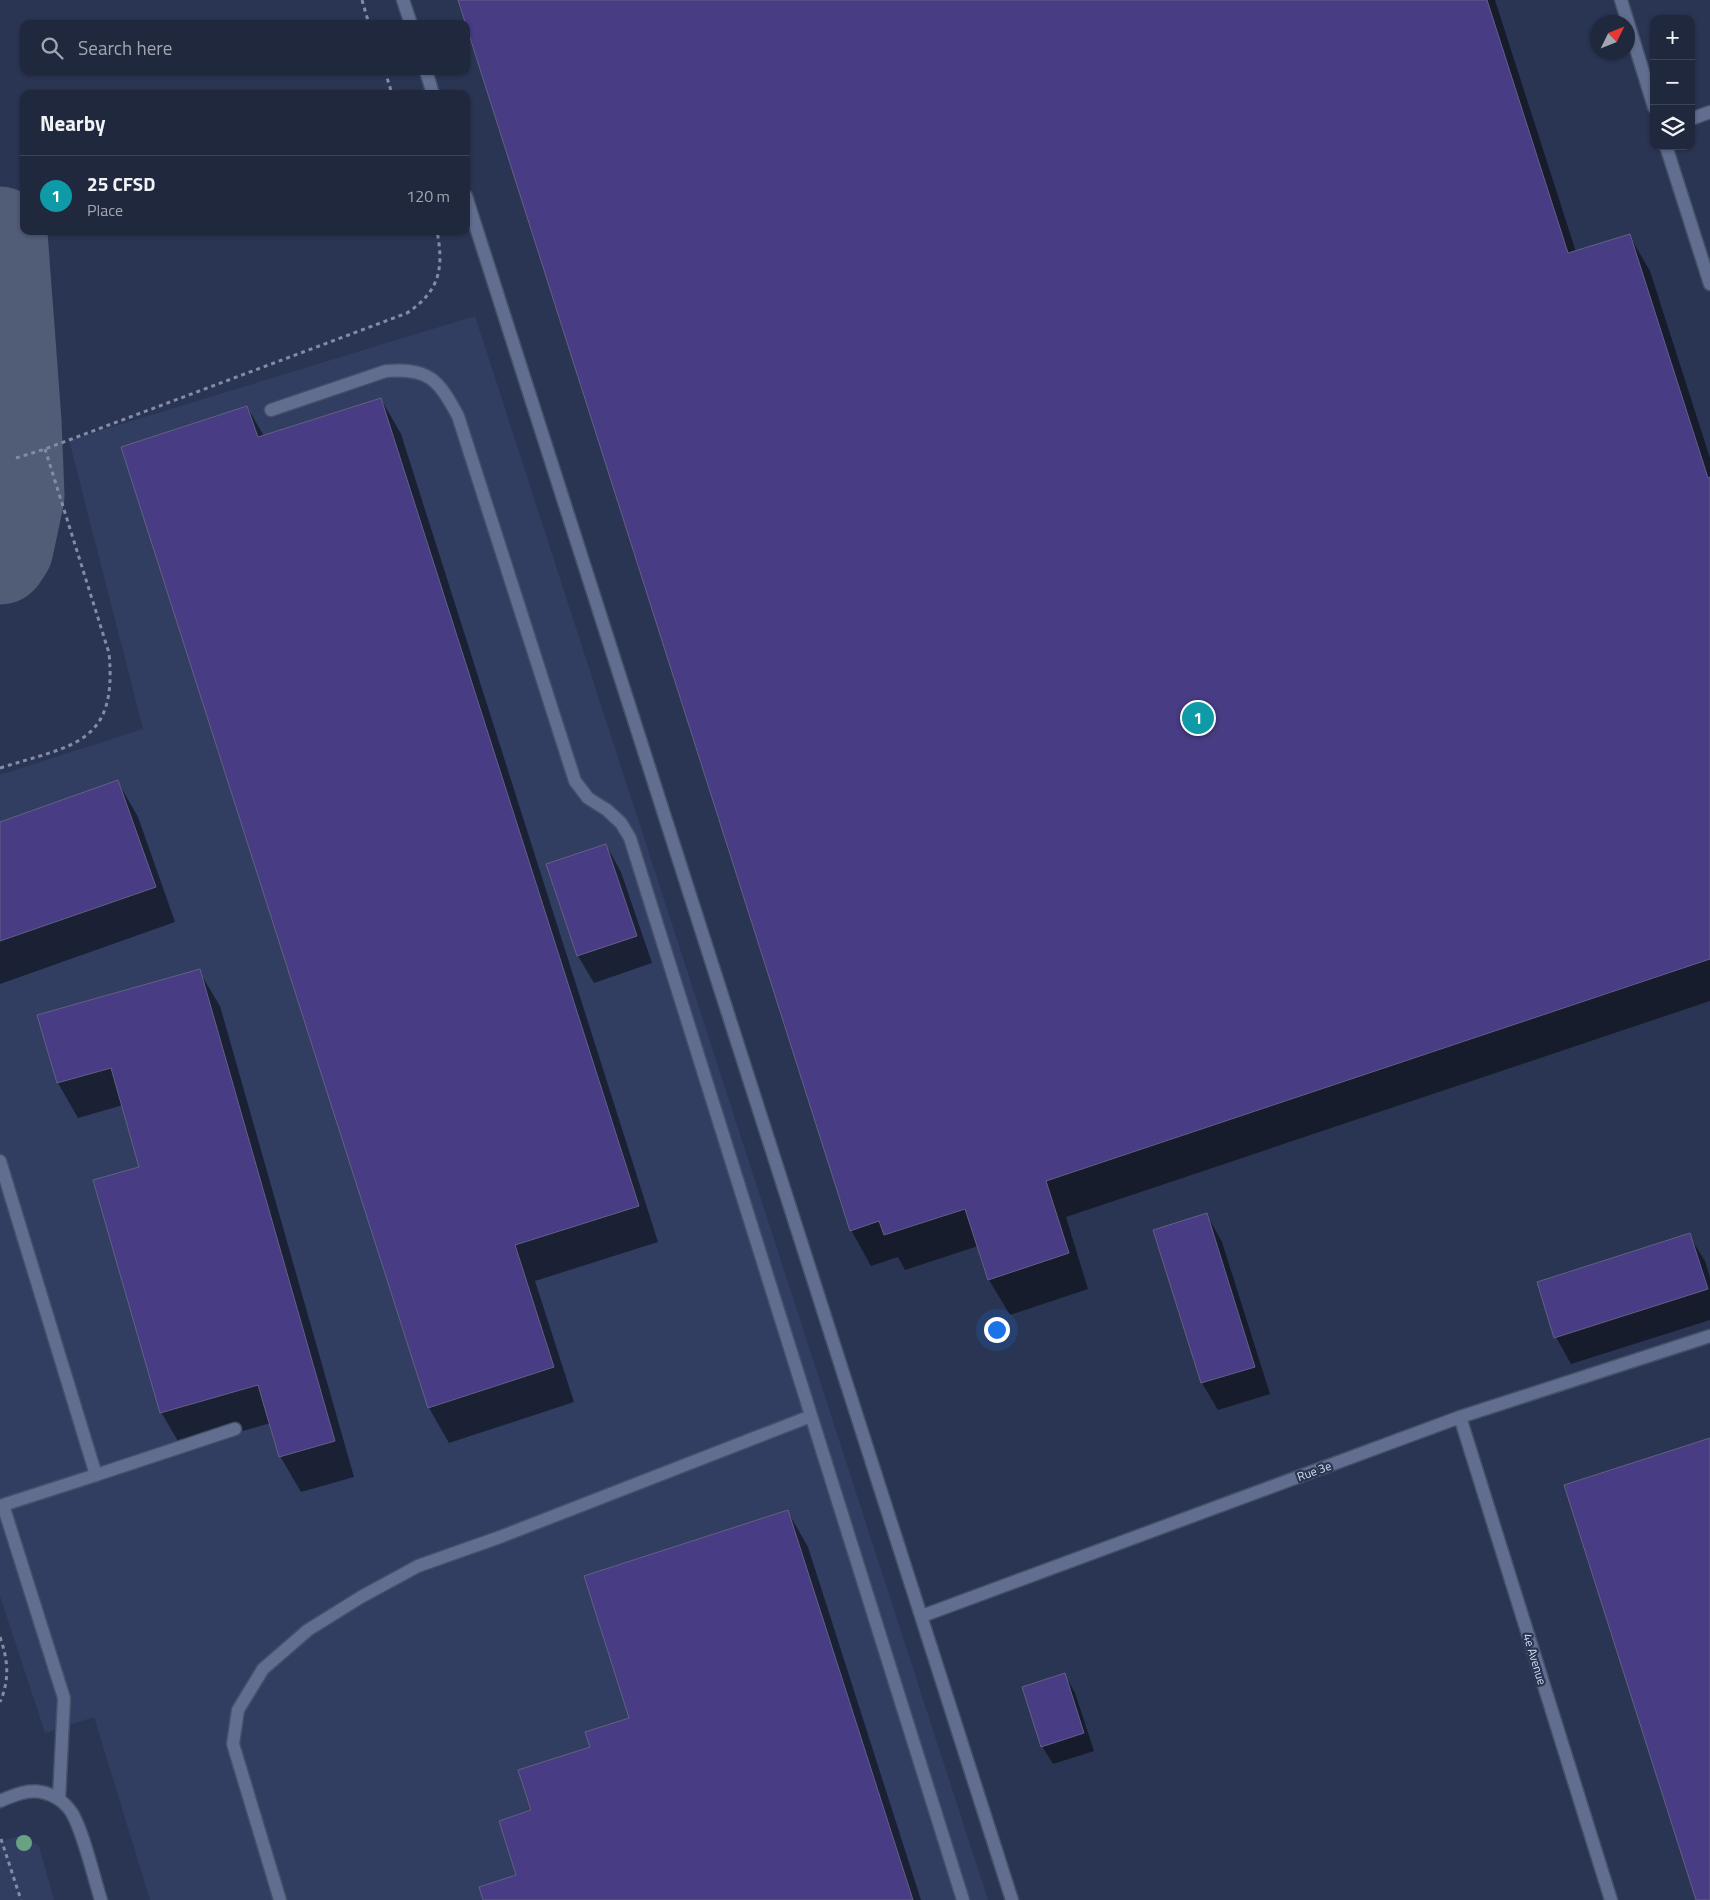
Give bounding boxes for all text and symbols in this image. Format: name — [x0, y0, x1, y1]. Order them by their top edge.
north arrow — [1590, 15, 1635, 60]
map controls — [1650, 15, 1695, 150]
button: + — [1650, 15, 1695, 60]
search box — [20, 20, 470, 75]
text: Search here — [78, 33, 172, 62]
icon: search — [38, 34, 66, 62]
button: − — [1650, 60, 1695, 105]
button: layers — [1650, 105, 1695, 150]
text: Nearby — [40, 107, 105, 139]
text: 25 CFSD — [87, 169, 155, 198]
text: 1 — [52, 184, 60, 208]
text: 120 m — [406, 184, 450, 208]
text: Place — [87, 198, 123, 222]
pin: 1 — [1182, 699, 1214, 737]
your location — [984, 1317, 1010, 1343]
street label: Rue 3e — [1294, 1456, 1334, 1486]
street label: 4e Avenue — [1518, 1631, 1552, 1687]

